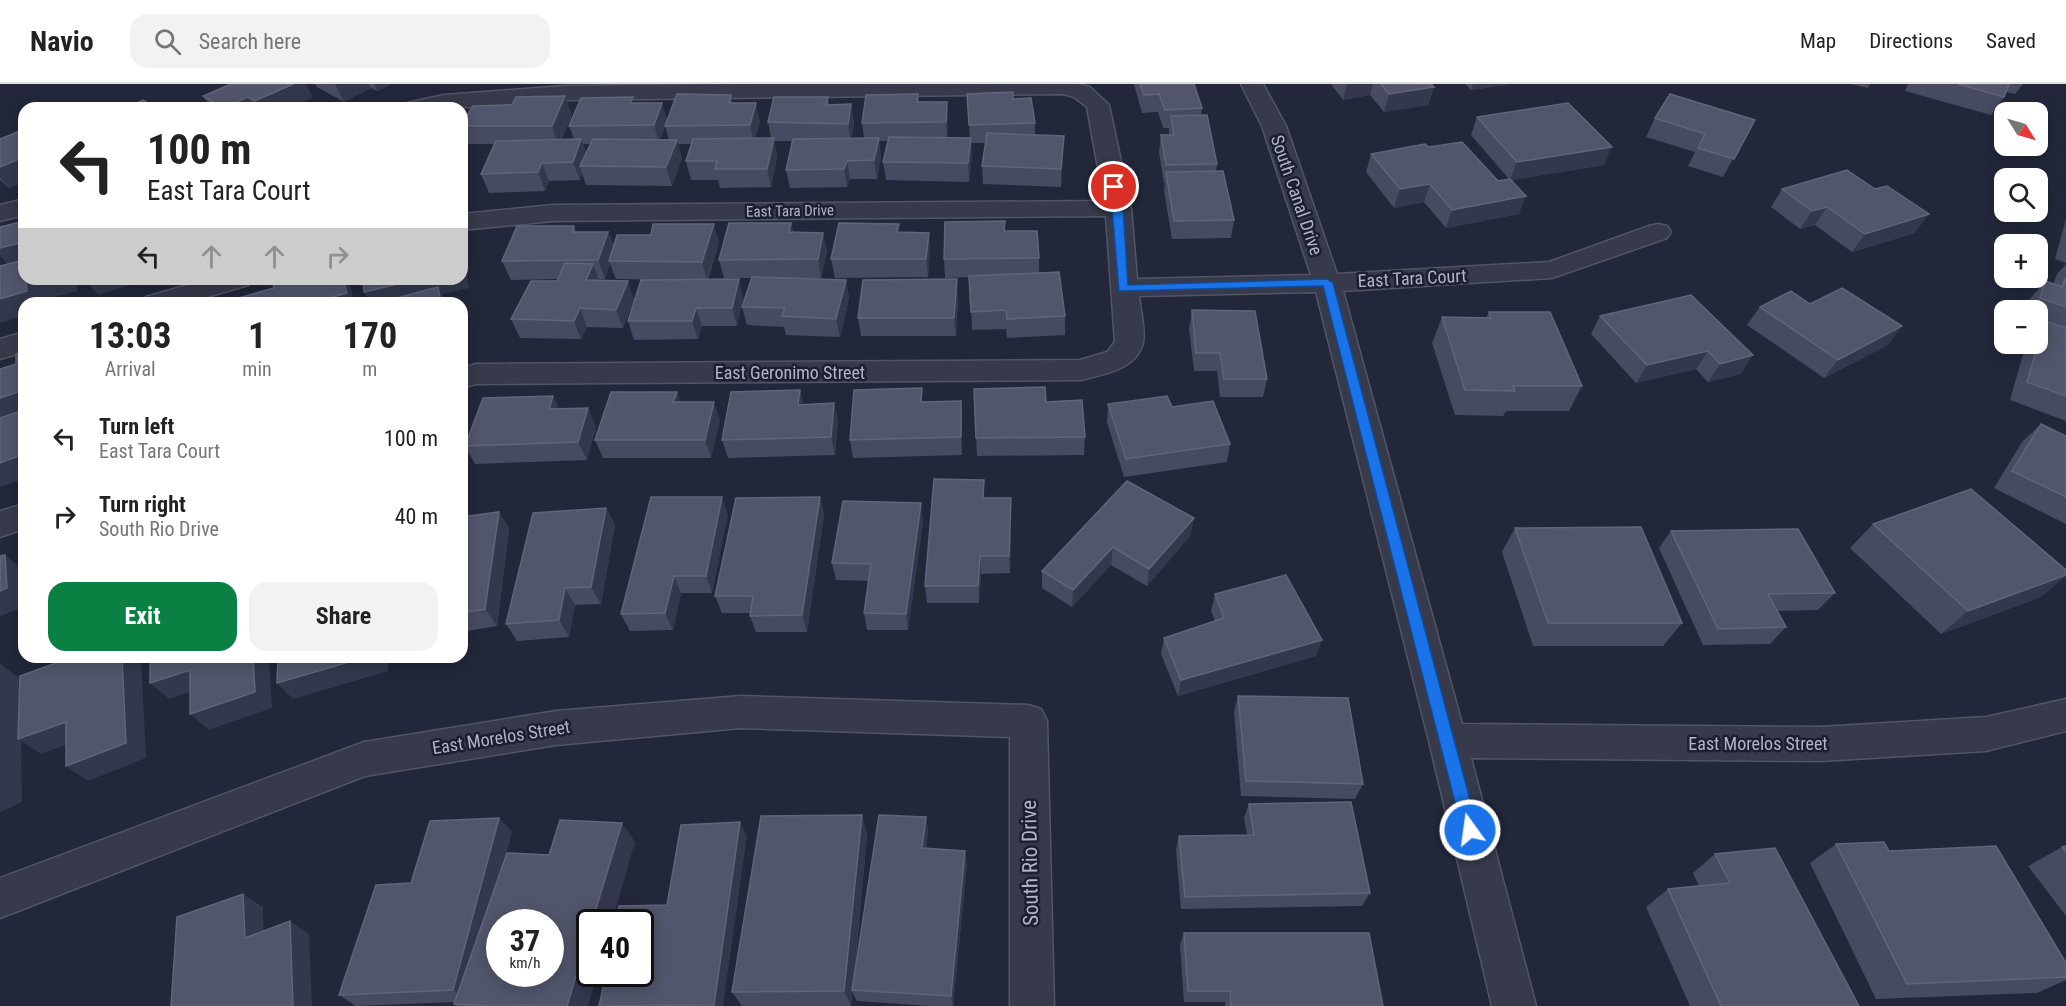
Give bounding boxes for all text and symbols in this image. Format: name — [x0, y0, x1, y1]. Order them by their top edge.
search box — [130, 14, 550, 68]
text: Navio — [30, 25, 94, 58]
icon: search — [151, 25, 184, 58]
text: Search here — [199, 29, 301, 54]
text: Map — [1800, 29, 1836, 53]
text: Directions — [1869, 29, 1953, 53]
text: Saved — [1986, 29, 2036, 53]
north arrow — [1994, 102, 2048, 156]
map controls — [1994, 102, 2048, 354]
text: 100 m — [147, 125, 252, 174]
icon: left — [48, 126, 126, 204]
street label: South Canal Drive — [1267, 132, 1327, 258]
pin — [1088, 161, 1139, 212]
button: search — [1994, 168, 2048, 222]
icon: arrive — [1097, 170, 1130, 203]
text: East Tara Court — [147, 175, 310, 207]
street label: East Tara Drive — [746, 201, 834, 221]
button: + — [1994, 234, 2048, 288]
icon: left — [132, 240, 165, 273]
icon: ahead — [195, 240, 228, 273]
icon: ahead — [258, 240, 291, 273]
icon: right — [321, 240, 354, 273]
street label: East Tara Court — [1357, 265, 1467, 291]
button: − — [1994, 300, 2048, 354]
text: 13:03 — [89, 315, 171, 357]
text: 1 — [248, 315, 266, 357]
text: 170 — [343, 315, 397, 357]
text: Arrival — [105, 357, 156, 381]
text: min — [242, 357, 272, 381]
text: m — [362, 357, 377, 381]
street label: East Geronimo Street — [715, 362, 865, 383]
text: Turn left — [99, 414, 174, 439]
icon: left — [48, 422, 81, 455]
text: 100 m — [384, 426, 438, 451]
text: East Tara Court — [99, 439, 220, 463]
text: Turn right — [99, 492, 186, 517]
icon: right — [48, 500, 81, 533]
text: 40 m — [395, 504, 438, 529]
text: South Rio Drive — [99, 517, 219, 541]
button: Exit — [48, 582, 237, 651]
button: Share — [249, 582, 438, 651]
street label: East Morelos Street — [431, 716, 571, 758]
street label: East Morelos Street — [1688, 733, 1828, 754]
position arrow — [1438, 798, 1502, 862]
street label: South Rio Drive — [1017, 800, 1043, 926]
speed limit sign: 40 — [576, 909, 654, 987]
text: 37 — [510, 923, 540, 958]
text: km/h — [510, 954, 540, 972]

